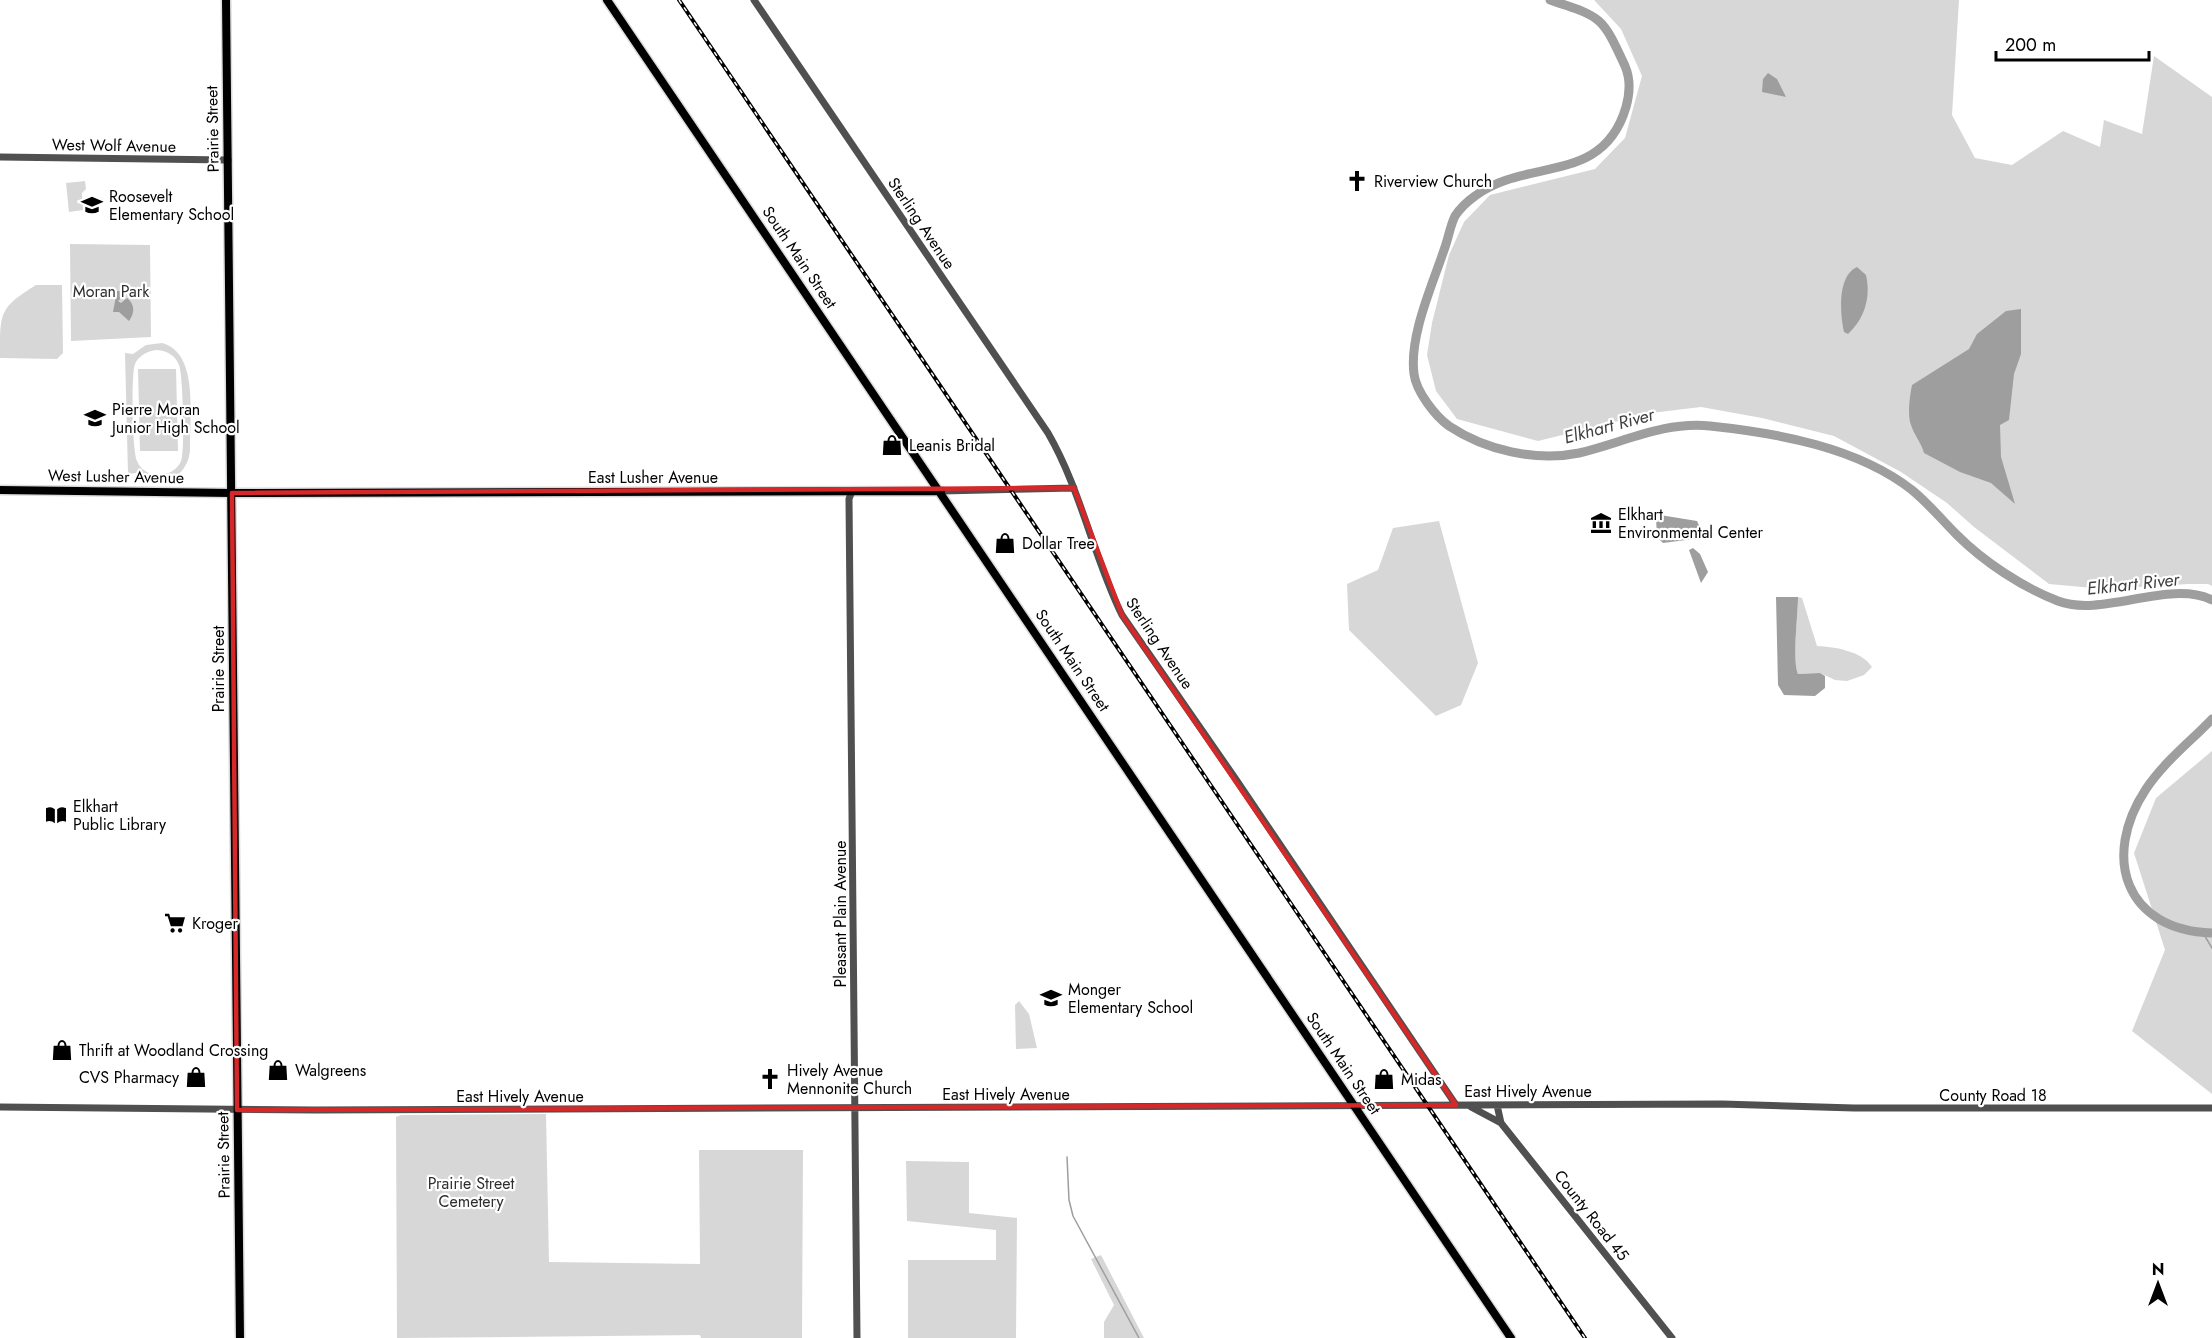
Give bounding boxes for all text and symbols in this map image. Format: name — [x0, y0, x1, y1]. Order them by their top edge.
scale bar — [1996, 24, 2149, 62]
text: 200 m — [2005, 32, 2056, 58]
street label: Prairie Street — [200, 85, 225, 173]
street label: West Wolf Avenue — [52, 133, 176, 158]
church icon: Riverview Church — [1345, 169, 1369, 193]
place label: Riverview Church — [1374, 170, 1492, 193]
street label: Sterling Avenue — [882, 173, 961, 274]
place label: Roosevelt Elementary School — [109, 185, 234, 226]
school or university icon: Roosevelt Elementary School — [80, 193, 104, 217]
street label: South Main Street — [757, 201, 843, 313]
park label: Moran Park — [73, 280, 150, 303]
place label: Pierre Moran Junior High School — [110, 398, 240, 439]
water label: Elkhart River — [1561, 401, 1658, 451]
school or university icon: Pierre Moran Junior High School — [83, 406, 107, 430]
shop icon: Leanis Bridal — [880, 433, 904, 457]
place label: Leanis Bridal — [909, 434, 995, 457]
street label: West Lusher Avenue — [48, 464, 184, 489]
street label: East Lusher Avenue — [588, 466, 718, 489]
place label: Elkhart Environmental Center — [1618, 503, 1764, 544]
museum icon: Elkhart Environmental Center — [1589, 511, 1613, 535]
shop icon: Dollar Tree — [993, 531, 1017, 555]
place label: Dollar Tree — [1022, 532, 1095, 555]
water label: Elkhart River — [2086, 566, 2181, 602]
street label: Sterling Avenue — [1120, 593, 1199, 694]
street label: South Main Street — [1030, 604, 1116, 716]
street label: Prairie Street — [207, 626, 230, 712]
place label: Elkhart Public Library — [73, 795, 167, 836]
library icon: Elkhart Public Library — [44, 803, 68, 827]
street label: Pleasant Plain Avenue — [829, 841, 852, 987]
supermarket icon: Kroger — [163, 911, 187, 935]
place label: Kroger — [192, 912, 238, 935]
place label: Monger Elementary School — [1068, 978, 1193, 1019]
school or university icon: Monger Elementary School — [1039, 986, 1063, 1010]
street label: South Main Street — [1301, 1007, 1387, 1119]
shop icon: Thrift at Woodland Crossing — [50, 1038, 74, 1062]
place label: Thrift at Woodland Crossing — [79, 1039, 268, 1062]
shop icon: Walgreens — [266, 1058, 290, 1082]
place label: Walgreens — [295, 1059, 366, 1082]
place label: Hively Avenue Mennonite Church — [787, 1059, 912, 1100]
shop icon: CVS Pharmacy — [184, 1065, 208, 1089]
place label: CVS Pharmacy — [79, 1066, 180, 1089]
church icon: Hively Avenue Mennonite Church — [758, 1067, 782, 1091]
shop icon: Midas — [1372, 1067, 1396, 1091]
place label: Midas — [1401, 1068, 1441, 1091]
street label: East Hively Avenue — [1464, 1080, 1592, 1103]
street label: East Hively Avenue — [942, 1083, 1070, 1106]
street label: County Road 18 — [1939, 1084, 2047, 1107]
street label: East Hively Avenue — [456, 1085, 584, 1108]
street label: Prairie Street — [211, 1111, 236, 1199]
street label: County Road 45 — [1549, 1165, 1634, 1266]
park label: Prairie Street Cemetery — [428, 1172, 514, 1213]
north arrow — [2128, 1254, 2188, 1314]
text: N — [2152, 1258, 2164, 1281]

